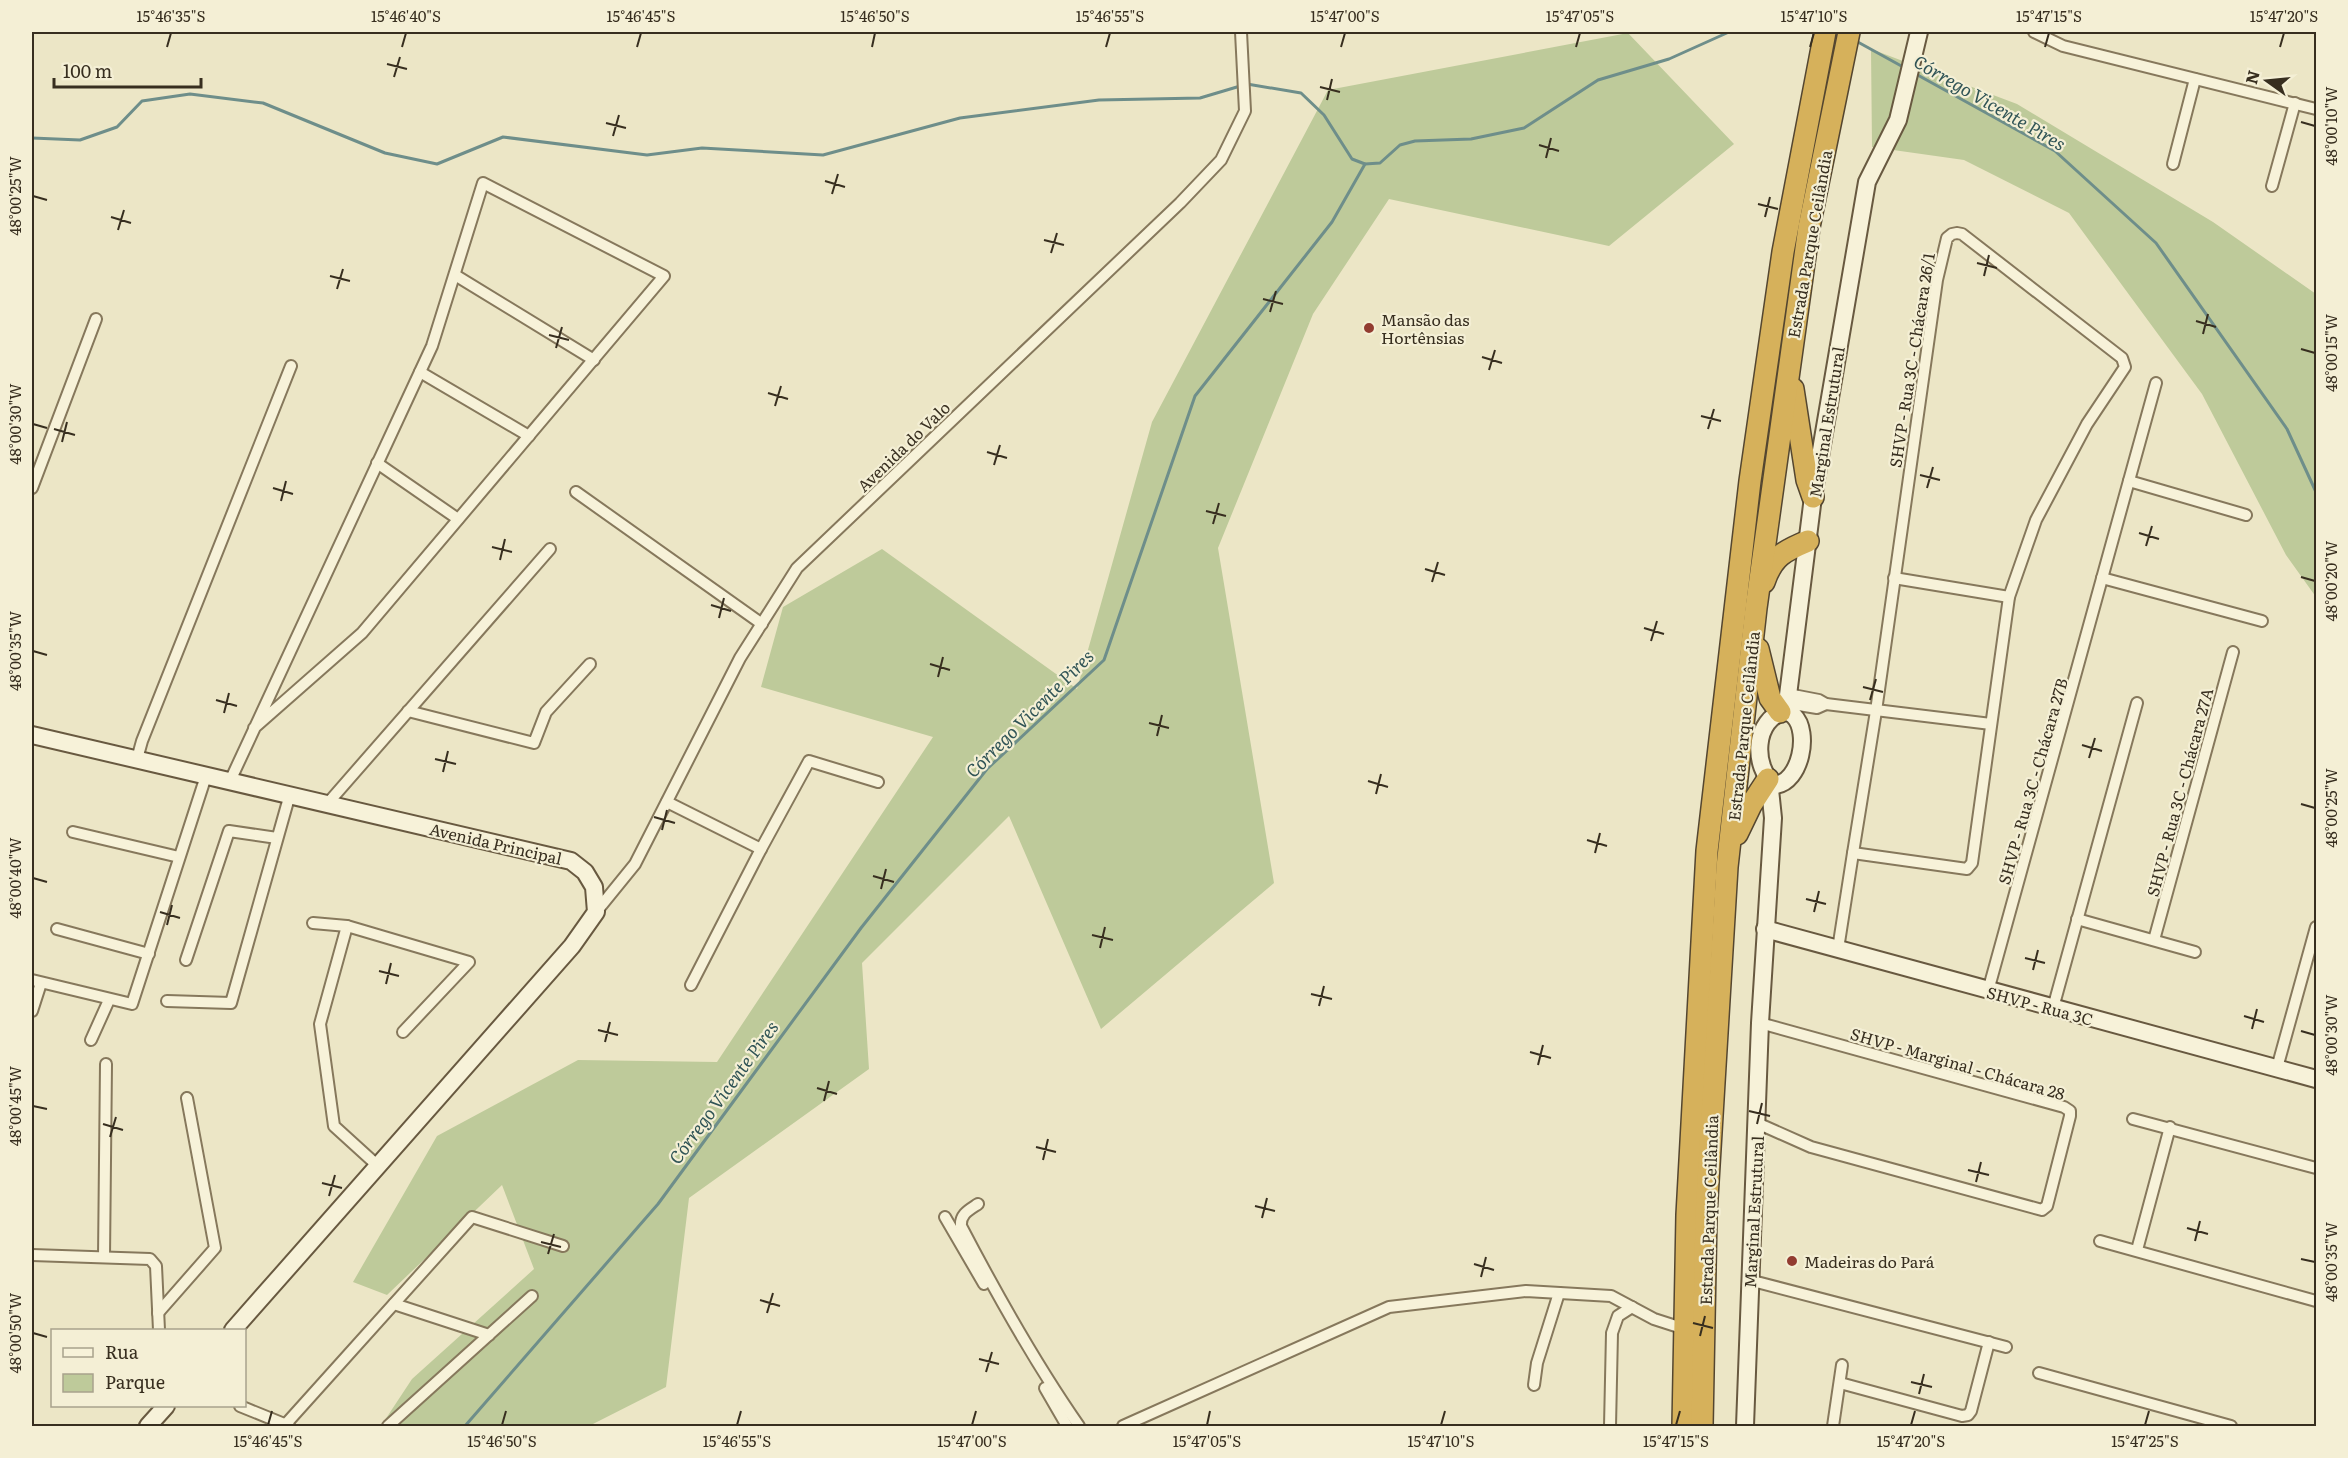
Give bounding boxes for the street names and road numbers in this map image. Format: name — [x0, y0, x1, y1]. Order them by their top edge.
street label: Estrada Parque Ceilândia — [1781, 148, 1837, 340]
street label: SHVP - Rua 3C - Chácara 26/1 — [1882, 250, 1940, 469]
street label: Marginal Estrutural — [1802, 345, 1850, 499]
street label: Avenida do Valo — [851, 395, 955, 497]
street label: Estrada Parque Ceilândia — [1721, 630, 1765, 822]
street label: SHVP - Rua 3C - Chácara 27B — [1991, 675, 2073, 887]
street label: SHVP - Rua 3C - Chácara 27A — [2140, 685, 2218, 899]
street label: Avenida Principal — [427, 816, 565, 870]
street label: SHVP - Rua 3C — [1984, 979, 2096, 1031]
street label: SHVP - Marginal - Chácara 28 — [1848, 1021, 2068, 1105]
street label: Estrada Parque Ceilândia — [1693, 1114, 1723, 1306]
street label: Marginal Estrutural — [1737, 1135, 1769, 1289]

